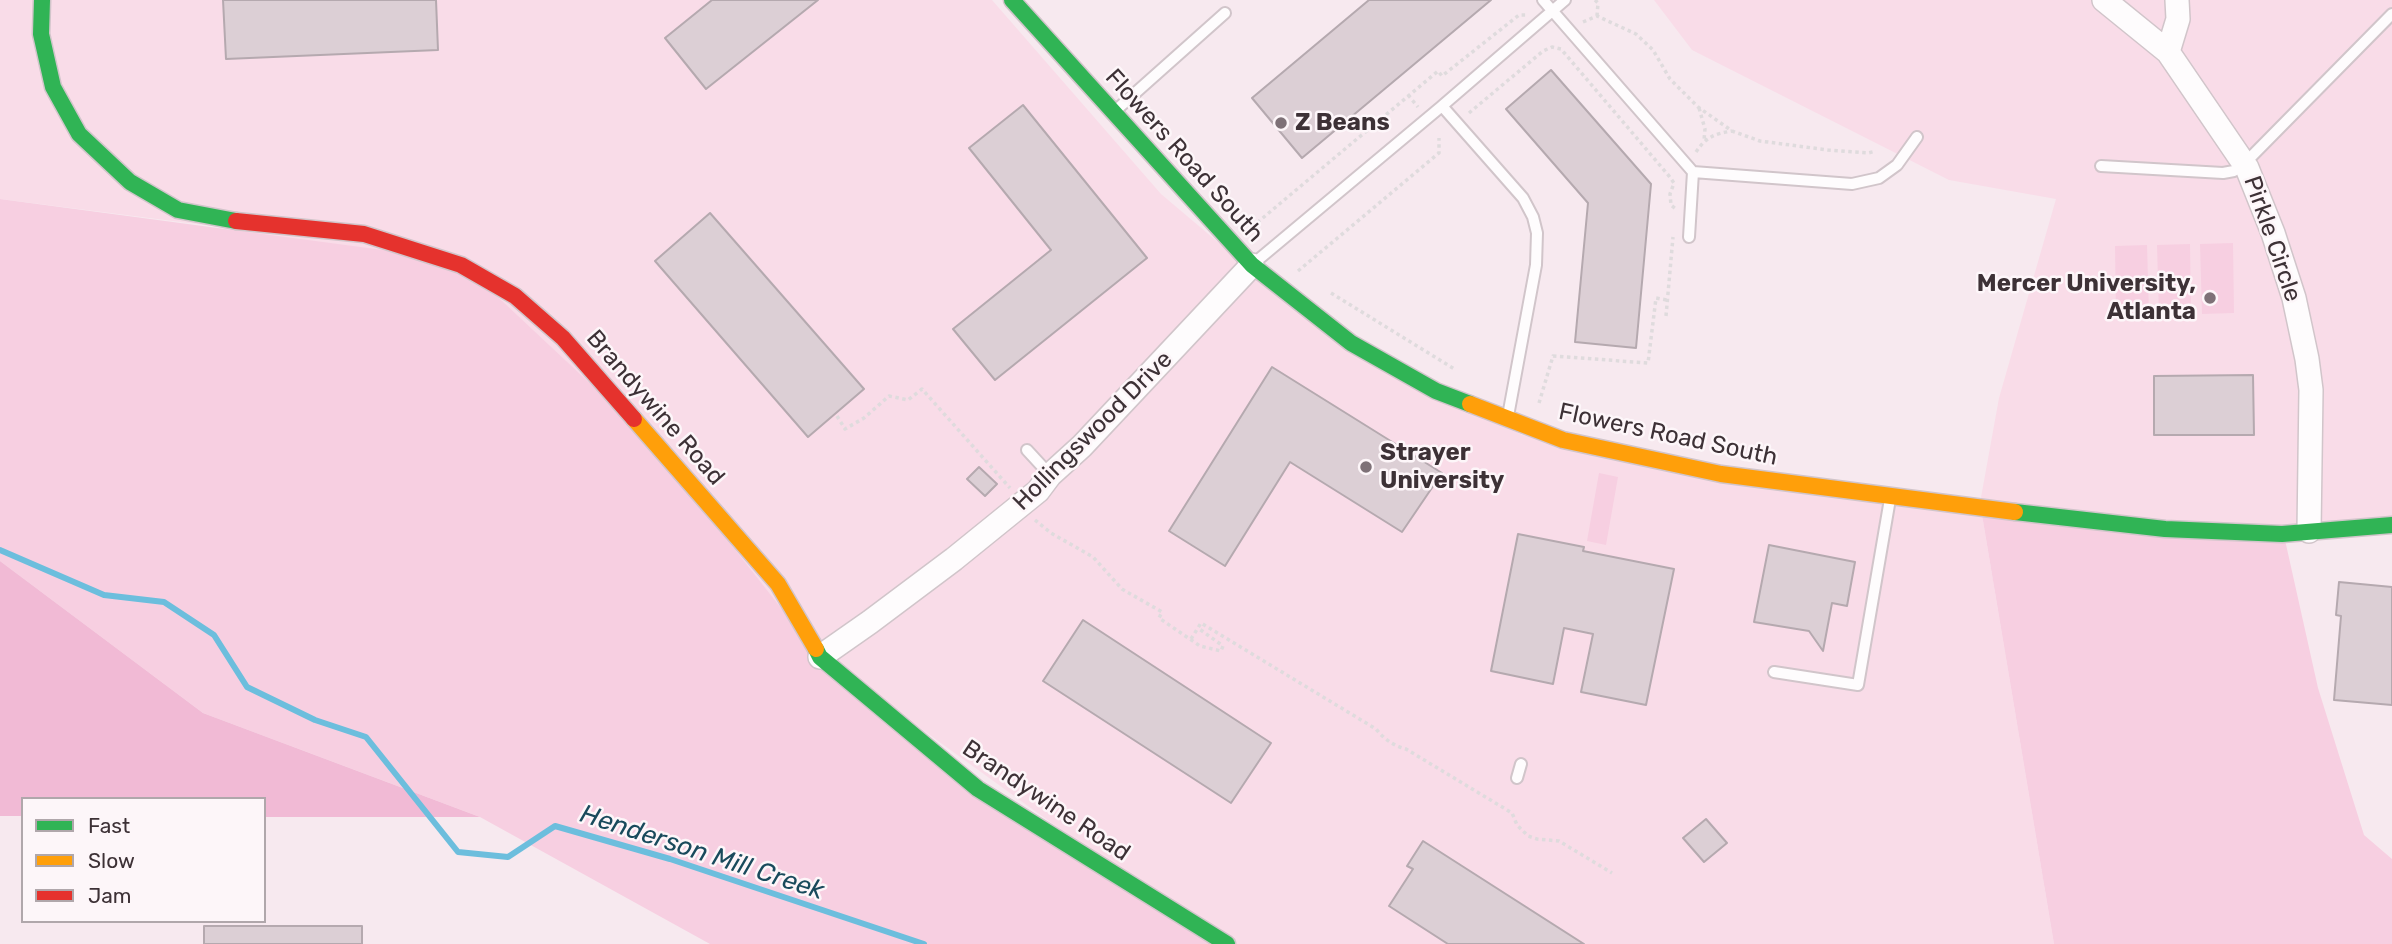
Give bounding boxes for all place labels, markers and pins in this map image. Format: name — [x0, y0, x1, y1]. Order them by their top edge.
place label: Z Beans — [1295, 109, 1390, 137]
marker: Z Beans — [1273, 115, 1289, 131]
place label: Mercer University, Atlanta — [1977, 270, 2196, 326]
marker: Mercer University, Atlanta — [2202, 290, 2218, 306]
place label: Strayer University — [1380, 439, 1504, 495]
marker: Strayer University — [1358, 459, 1374, 475]

